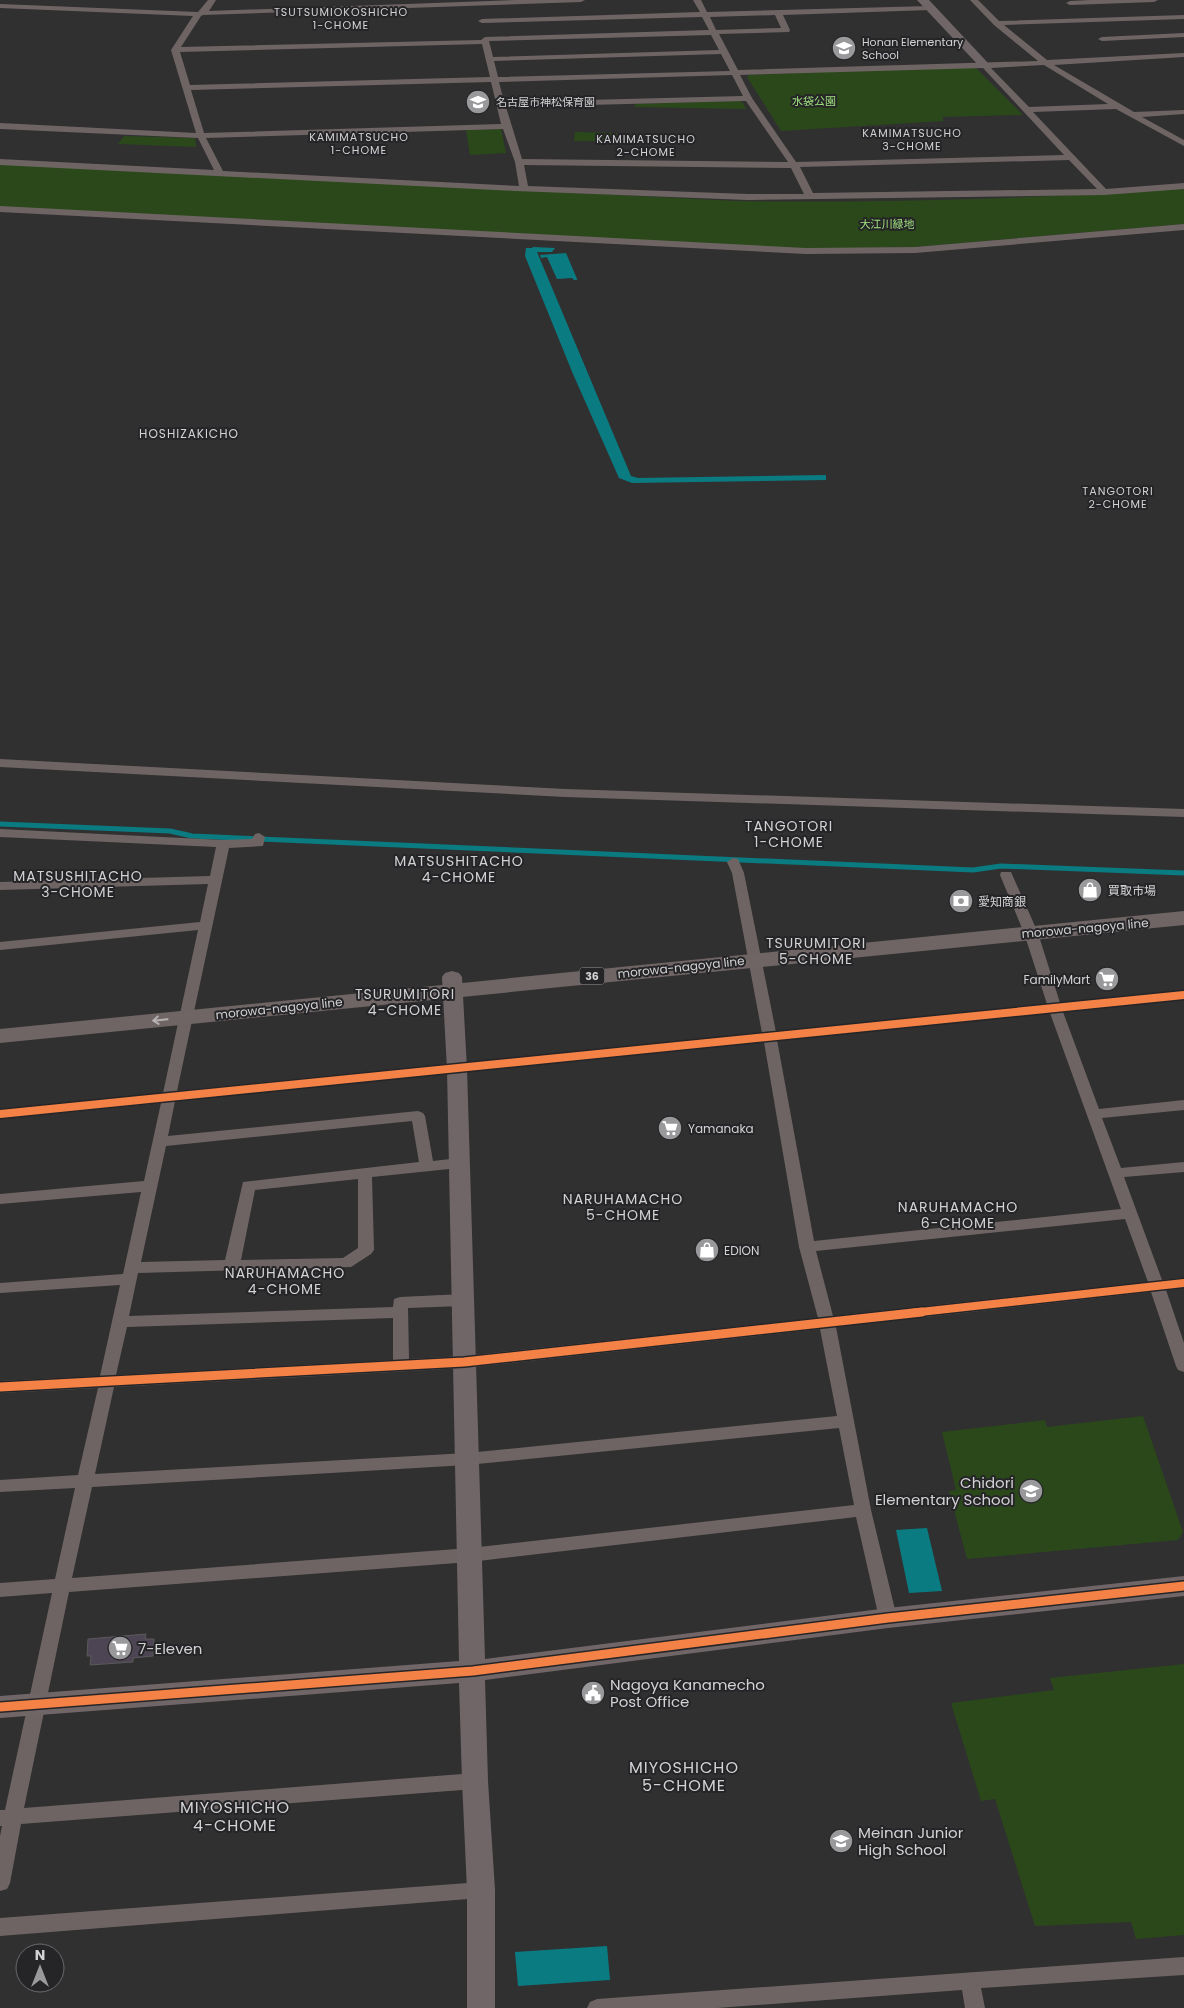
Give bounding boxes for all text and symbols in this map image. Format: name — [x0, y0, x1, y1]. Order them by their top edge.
district label: TSUTSUMIOKOSHICHO 1-CHOME — [274, 4, 408, 33]
place label: Honan Elementary School — [862, 34, 964, 63]
school or university icon: Honan Elementary School — [831, 35, 857, 61]
school or university icon: 名古屋市神松保育園 — [465, 89, 491, 115]
park label: 水袋公園 — [792, 93, 836, 109]
place label: 名古屋市神松保育園 — [496, 94, 595, 110]
district label: KAMIMATSUCHO 3-CHOME — [862, 125, 962, 154]
district label: KAMIMATSUCHO 1-CHOME — [309, 129, 409, 158]
district label: KAMIMATSUCHO 2-CHOME — [596, 131, 696, 160]
park label: 大江川緑地 — [860, 216, 915, 232]
district label: HOSHIZAKICHO — [139, 425, 239, 442]
district label: TANGOTORI 2-CHOME — [1082, 483, 1154, 512]
district label: TANGOTORI 1-CHOME — [745, 816, 833, 852]
district label: MATSUSHITACHO 4-CHOME — [394, 851, 524, 887]
district label: MATSUSHITACHO 3-CHOME — [13, 866, 143, 902]
shop icon: 買取市場 — [1077, 877, 1103, 903]
place label: 買取市場 — [1108, 882, 1156, 899]
bank icon: 愛知商銀 — [948, 888, 974, 914]
place label: 愛知商銀 — [978, 893, 1026, 910]
street label: morowa-nagoya line — [1021, 914, 1149, 942]
district label: TSURUMITORI 5-CHOME — [766, 933, 866, 969]
street label: morowa-nagoya line — [617, 952, 745, 982]
supermarket icon: FamilyMart — [1094, 966, 1120, 992]
road number: 36 — [580, 968, 604, 984]
place label: FamilyMart — [1024, 971, 1090, 988]
district label: TSURUMITORI 4-CHOME — [355, 984, 455, 1020]
street label: morowa-nagoya line — [215, 993, 343, 1023]
one-way arrow — [153, 1015, 169, 1025]
supermarket icon: Yamanaka — [657, 1115, 683, 1141]
place label: Yamanaka — [688, 1120, 754, 1137]
district label: NARUHAMACHO 5-CHOME — [563, 1189, 683, 1225]
district label: NARUHAMACHO 6-CHOME — [898, 1197, 1018, 1233]
shop icon: EDION — [694, 1237, 720, 1263]
place label: EDION — [724, 1242, 759, 1259]
district label: NARUHAMACHO 4-CHOME — [225, 1263, 345, 1299]
place label: Chidori Elementary School — [875, 1472, 1014, 1510]
school or university icon: Chidori Elementary School — [1018, 1478, 1044, 1504]
supermarket icon: 7-Eleven — [107, 1635, 133, 1661]
place label: 7-Eleven — [138, 1638, 202, 1659]
place label: Nagoya Kanamecho Post Office — [610, 1674, 765, 1712]
public building icon: Nagoya Kanamecho Post Office — [580, 1680, 606, 1706]
district label: MIYOSHICHO 5-CHOME — [629, 1756, 739, 1797]
district label: MIYOSHICHO 4-CHOME — [180, 1796, 290, 1837]
place label: Meinan Junior High School — [858, 1822, 964, 1860]
school or university icon: Meinan Junior High School — [828, 1828, 854, 1854]
north arrow — [15, 1943, 65, 1993]
text: N — [35, 1945, 45, 1965]

